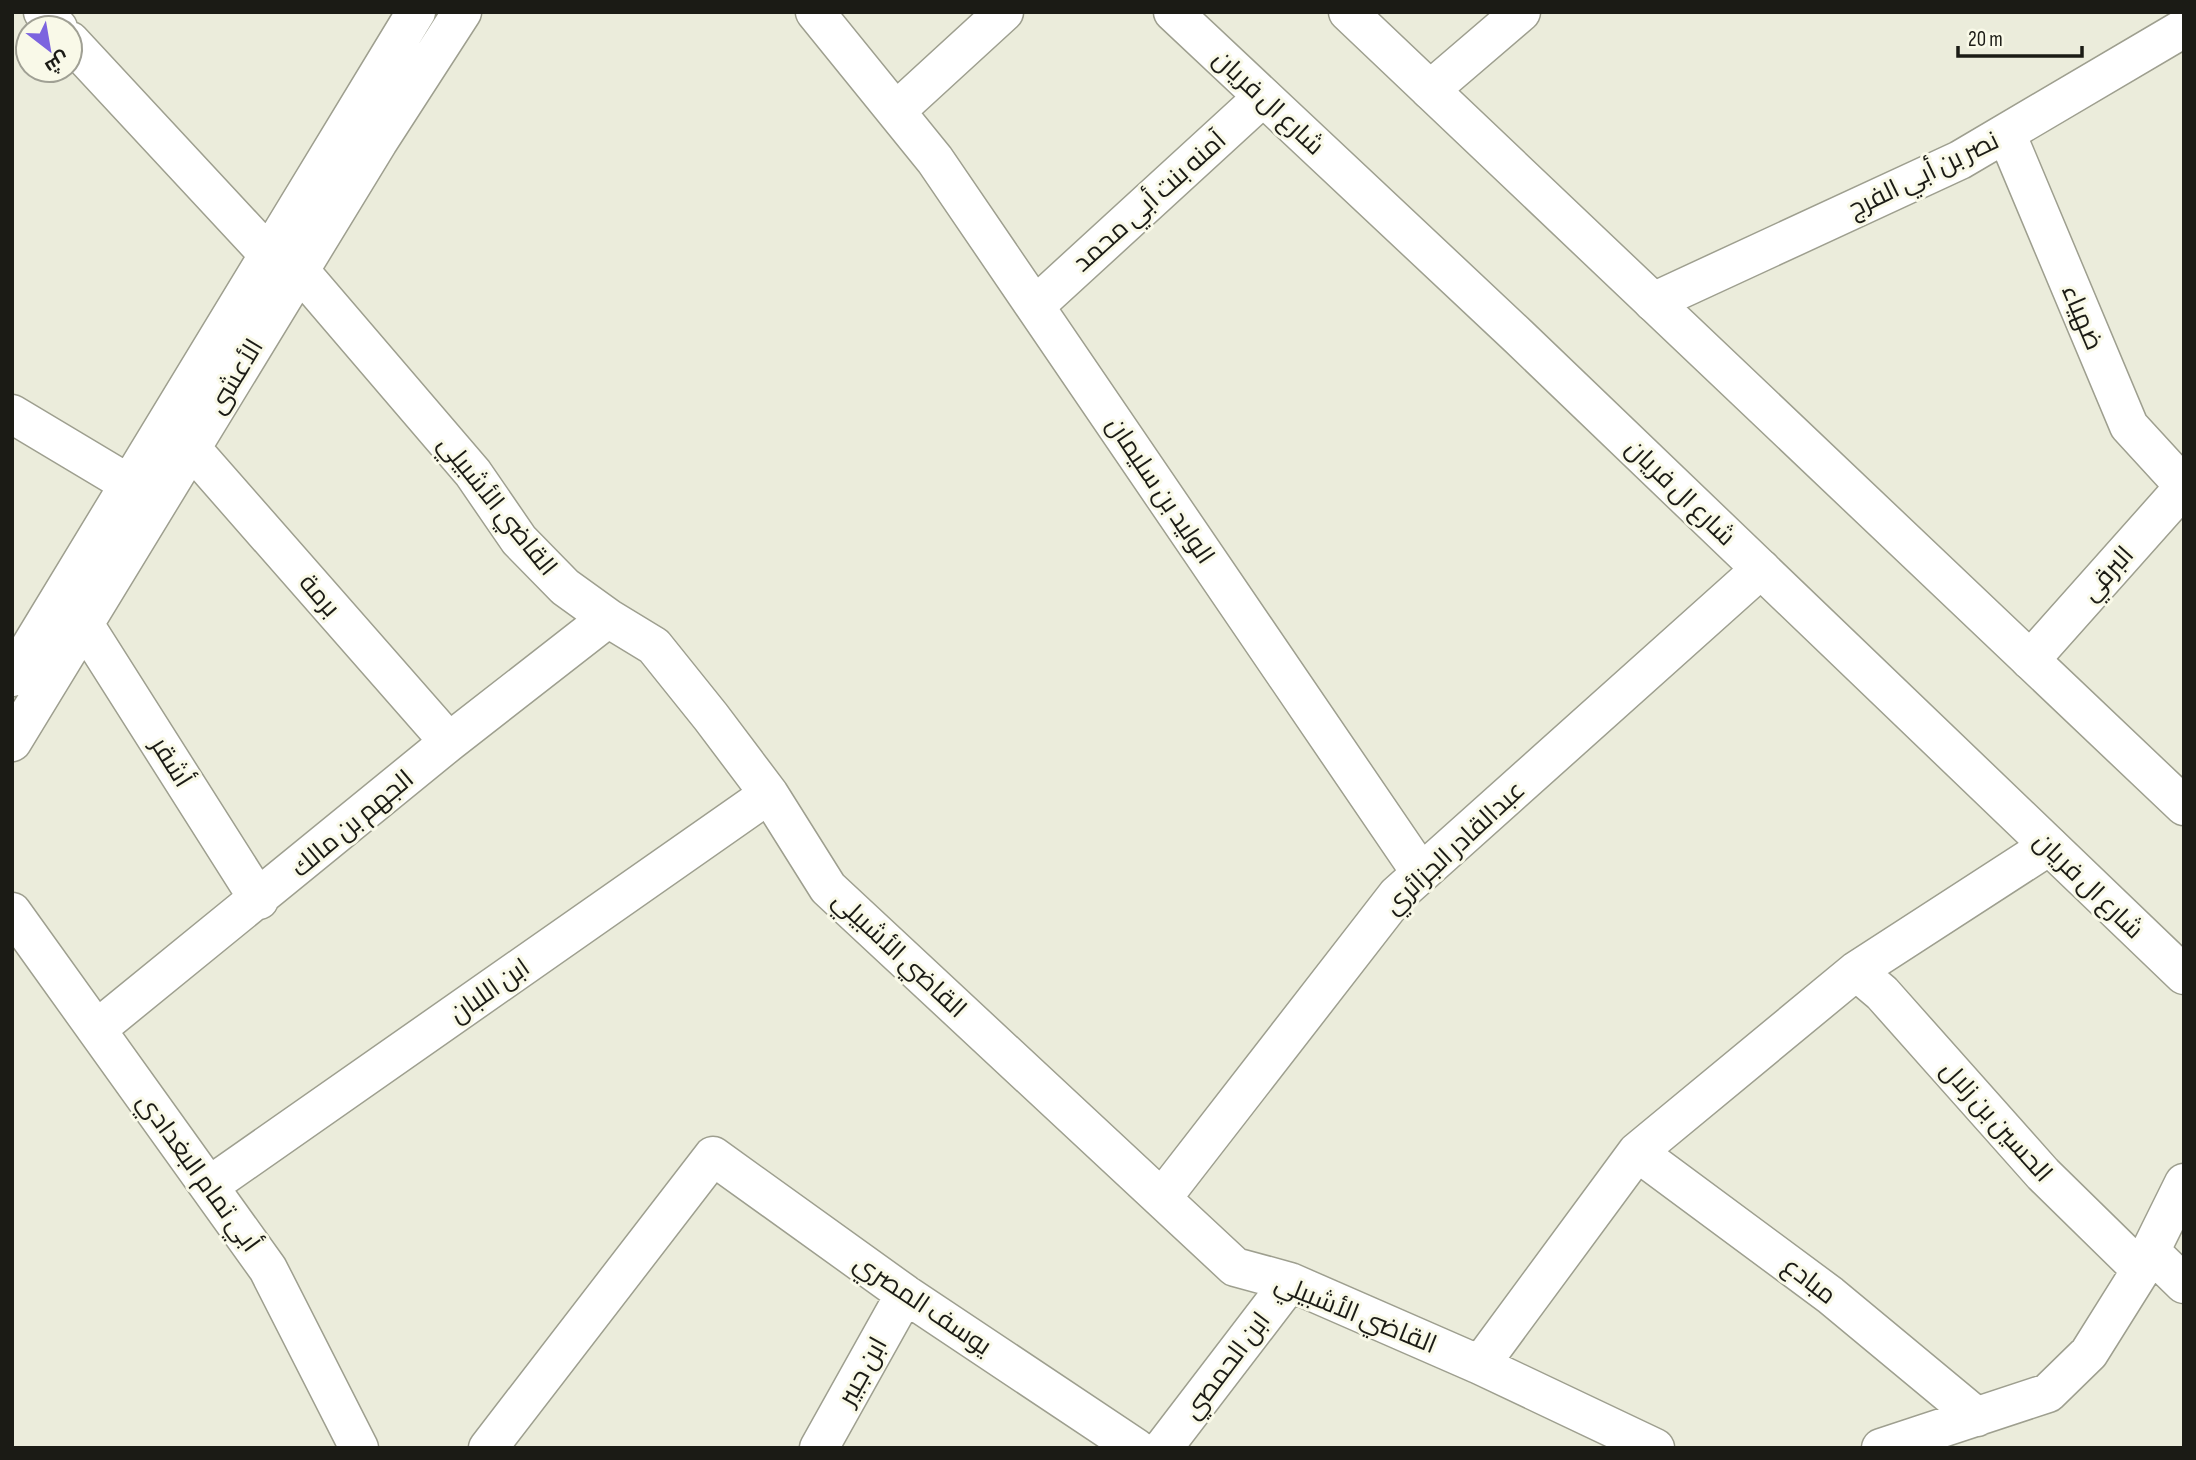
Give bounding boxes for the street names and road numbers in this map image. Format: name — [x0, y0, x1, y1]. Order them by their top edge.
street label: شارع ال فريان — [1206, 44, 1330, 162]
street label: آمنه بنت أبي محمد — [1065, 123, 1236, 282]
street label: نصر بن أبي الفرج — [1842, 123, 2006, 229]
street label: ضهياء — [2054, 280, 2109, 355]
street label: الأعشى — [202, 334, 271, 420]
street label: الوليد بن سليمان — [1099, 411, 1220, 570]
street label: القاضي الأشبيلي — [428, 429, 563, 585]
street label: شارع ال فريان — [1619, 433, 1741, 553]
street label: البرقي — [2075, 540, 2144, 611]
street label: برمة — [292, 568, 346, 624]
street label: أشقر — [143, 729, 200, 793]
street label: الجهم بن مالك — [285, 764, 421, 885]
street label: عبدالقادر الجزائري — [1378, 775, 1534, 924]
street label: شارع ال فريان — [2027, 826, 2149, 946]
street label: القاضي الأشبيلي — [823, 885, 972, 1028]
street label: ابن اللبان — [444, 952, 536, 1030]
street label: الحسين بن زلال — [1933, 1055, 2058, 1189]
street label: أبي تمام البغدادي — [127, 1086, 268, 1261]
street label: يوسف المصري — [846, 1248, 997, 1365]
street label: مبادع — [1776, 1251, 1842, 1312]
street label: القاضي الأشبيلي — [1268, 1268, 1441, 1365]
street label: ابن الحمصي — [1177, 1306, 1279, 1427]
street label: ابن جبير — [831, 1332, 895, 1413]

